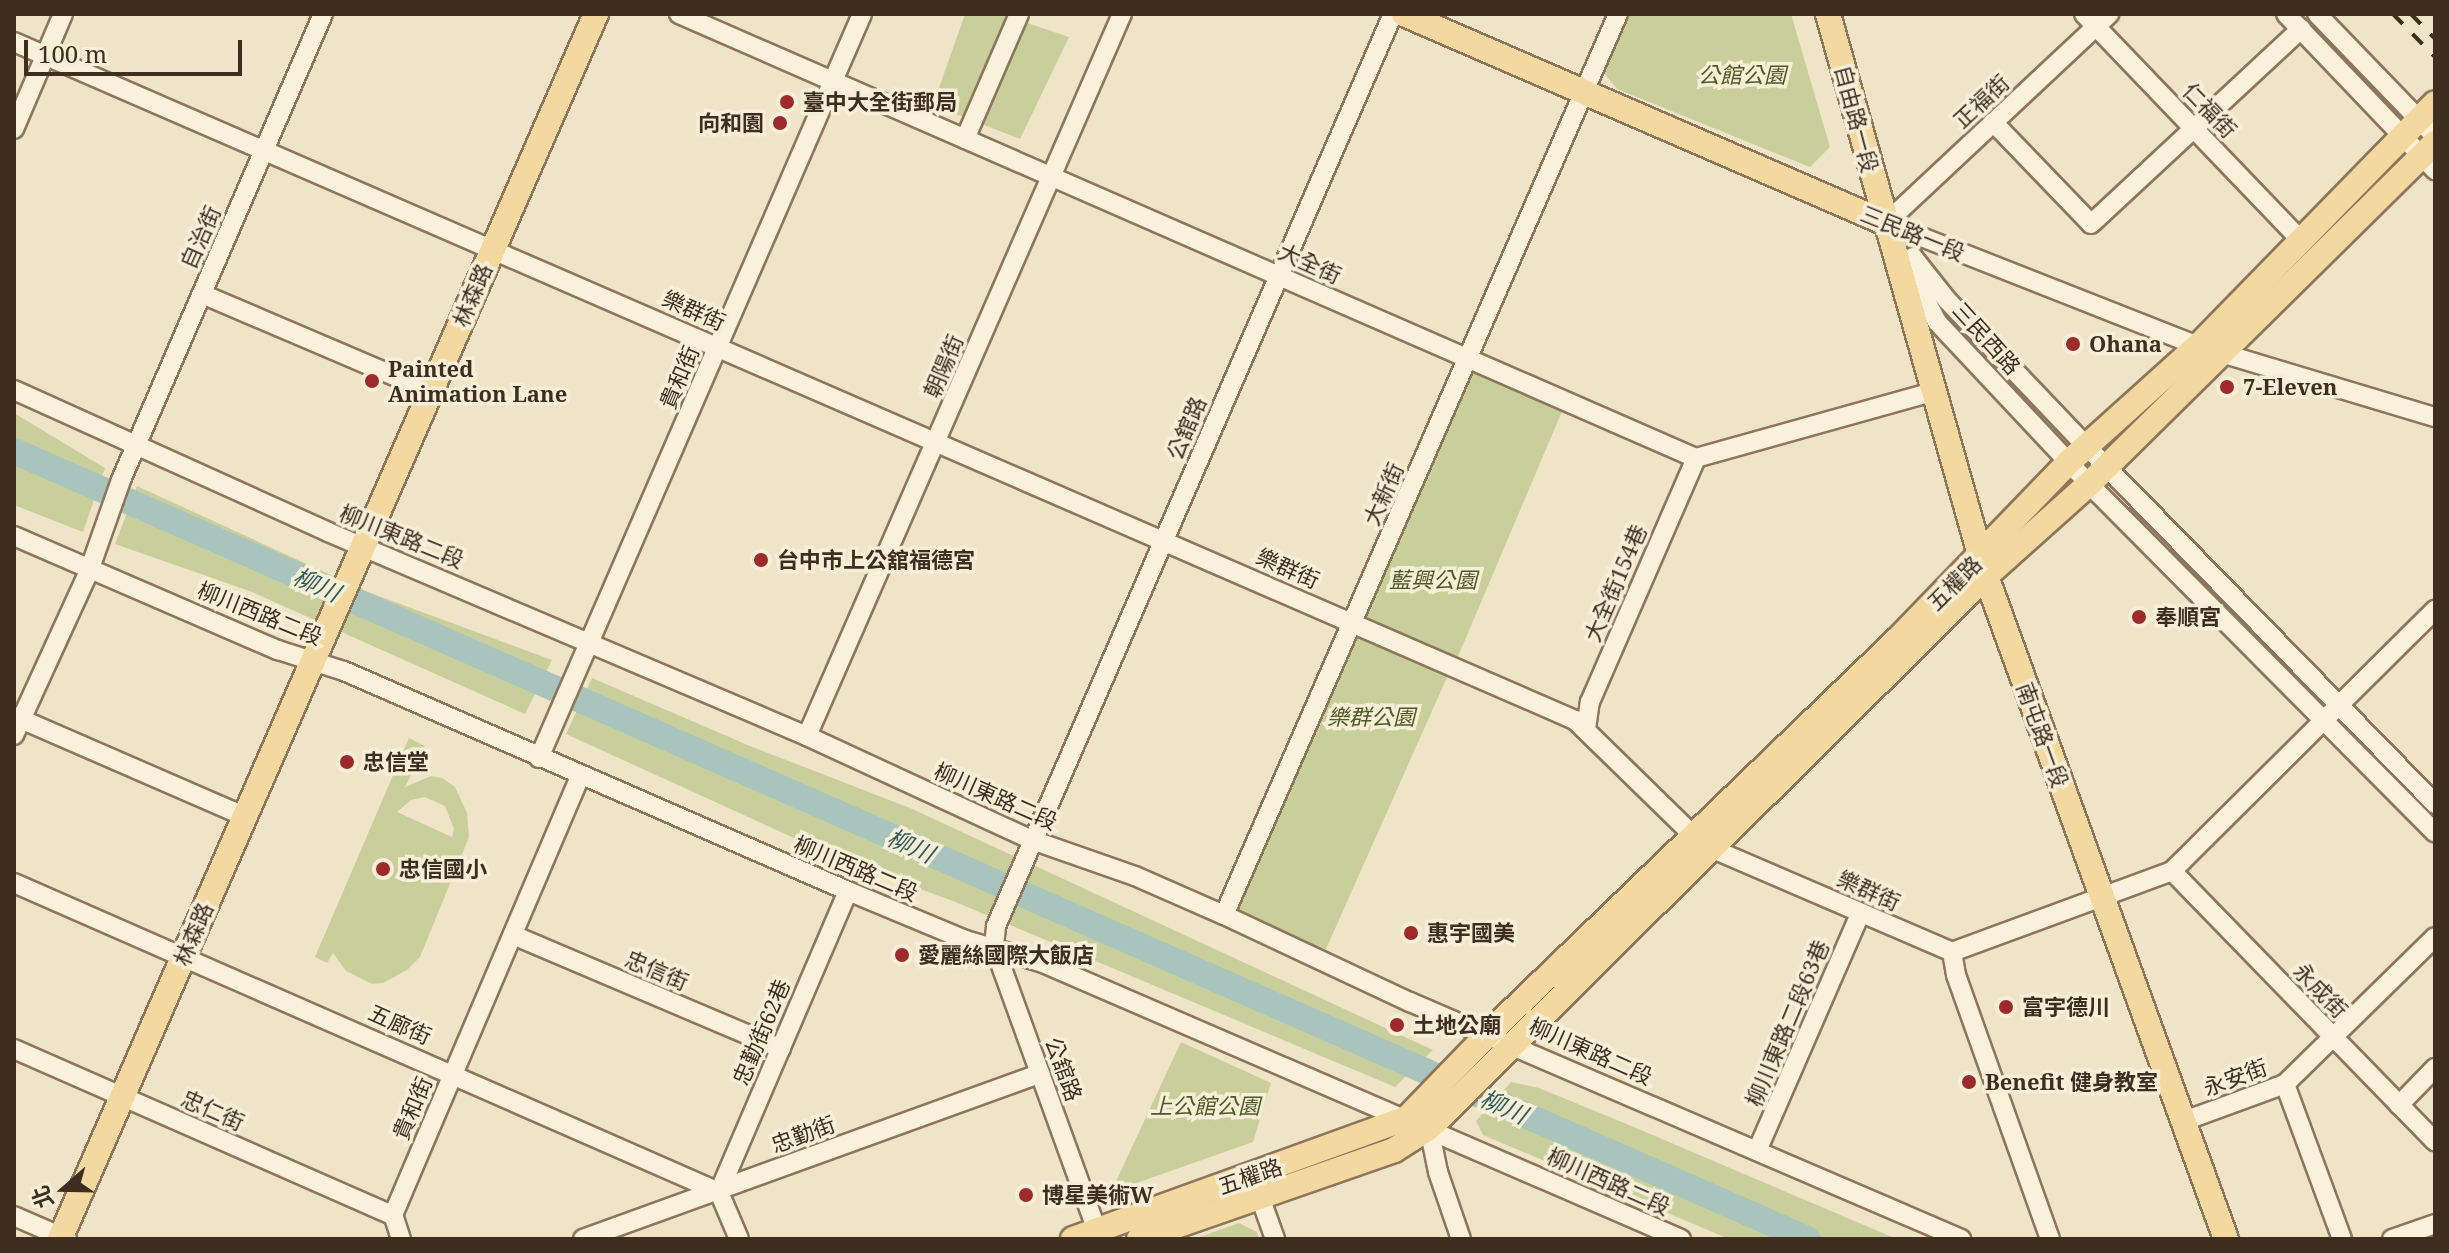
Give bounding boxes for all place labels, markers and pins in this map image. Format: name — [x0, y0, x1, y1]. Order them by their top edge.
place label: 臺中大全街郵局 — [803, 89, 957, 115]
marker: 臺中大全街郵局 — [778, 93, 796, 111]
place label: 向和園 — [698, 110, 764, 136]
marker: 向和園 — [771, 114, 789, 132]
place label: Ohana — [2089, 331, 2162, 357]
marker: Ohana — [2064, 335, 2082, 353]
place label: Painted Animation Lane — [388, 355, 567, 406]
marker: Painted Animation Lane — [363, 372, 381, 390]
place label: 7-Eleven — [2243, 374, 2338, 400]
marker: 7-Eleven — [2218, 378, 2236, 396]
place label: 台中市上公舘福德宮 — [777, 547, 975, 573]
marker: 台中市上公舘福德宮 — [752, 551, 770, 569]
place label: 奉順宮 — [2155, 604, 2221, 630]
marker: 奉順宮 — [2130, 608, 2148, 626]
place label: 忠信堂 — [363, 749, 429, 775]
marker: 忠信堂 — [338, 753, 356, 771]
place label: 忠信國小 — [399, 856, 487, 882]
marker: 忠信國小 — [374, 860, 392, 878]
place label: 惠宇國美 — [1427, 920, 1515, 946]
marker: 惠宇國美 — [1402, 924, 1420, 942]
place label: 愛麗絲國際大飯店 — [918, 942, 1094, 968]
marker: 愛麗絲國際大飯店 — [893, 946, 911, 964]
place label: 富宇德川 — [2022, 994, 2110, 1020]
marker: 富宇德川 — [1997, 998, 2015, 1016]
place label: 土地公廟 — [1413, 1012, 1501, 1038]
marker: 土地公廟 — [1388, 1016, 1406, 1034]
place label: Benefit 健身教室 — [1985, 1069, 2158, 1095]
marker: Benefit 健身教室 — [1960, 1073, 1978, 1091]
place label: 博星美術W — [1042, 1182, 1153, 1208]
marker: 博星美術W — [1017, 1186, 1035, 1204]

